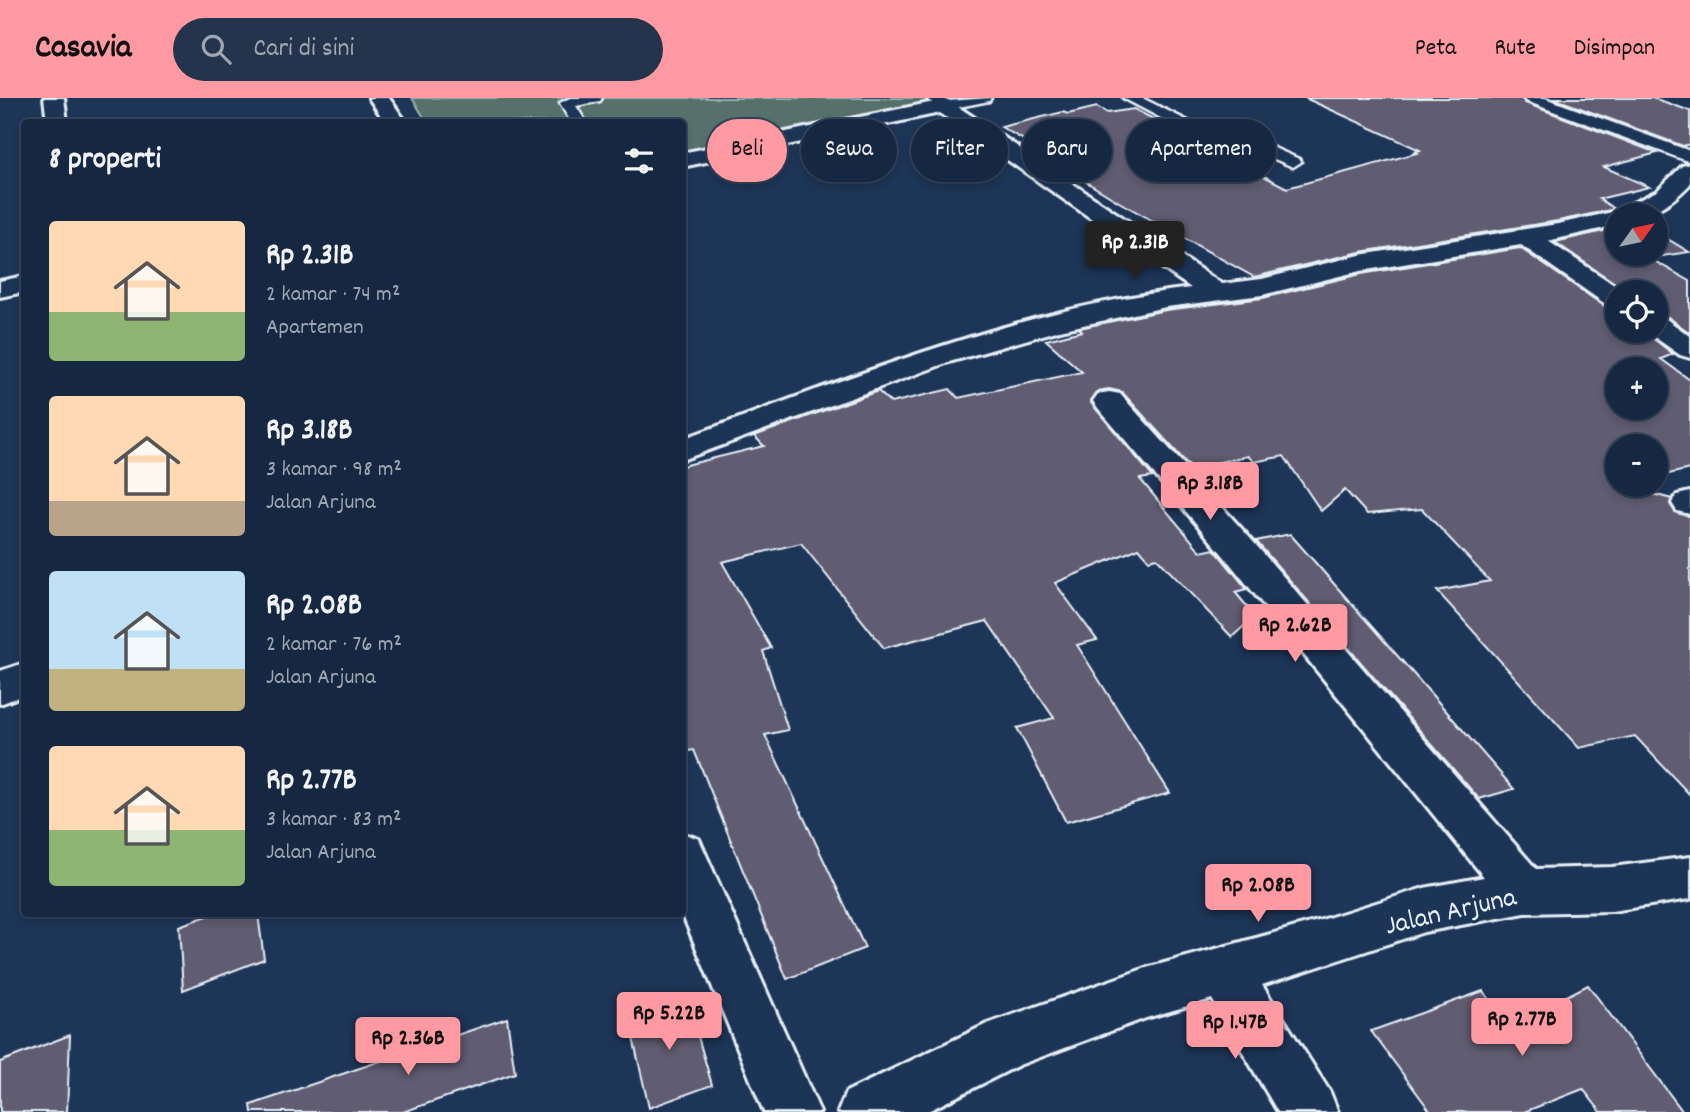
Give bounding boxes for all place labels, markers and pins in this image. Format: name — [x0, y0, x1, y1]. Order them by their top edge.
pin: Rp 2.31B — [1063, 222, 1207, 281]
pin: Rp 3.18B — [1138, 462, 1282, 522]
pin: Rp 2.62B — [1223, 604, 1367, 664]
pin: Rp 2.08B — [1186, 864, 1330, 924]
pin: Rp 5.22B — [597, 992, 741, 1052]
pin: Rp 2.77B — [1450, 998, 1594, 1058]
pin: Rp 1.47B — [1163, 1002, 1307, 1061]
pin: Rp 2.36B — [336, 1018, 480, 1077]

